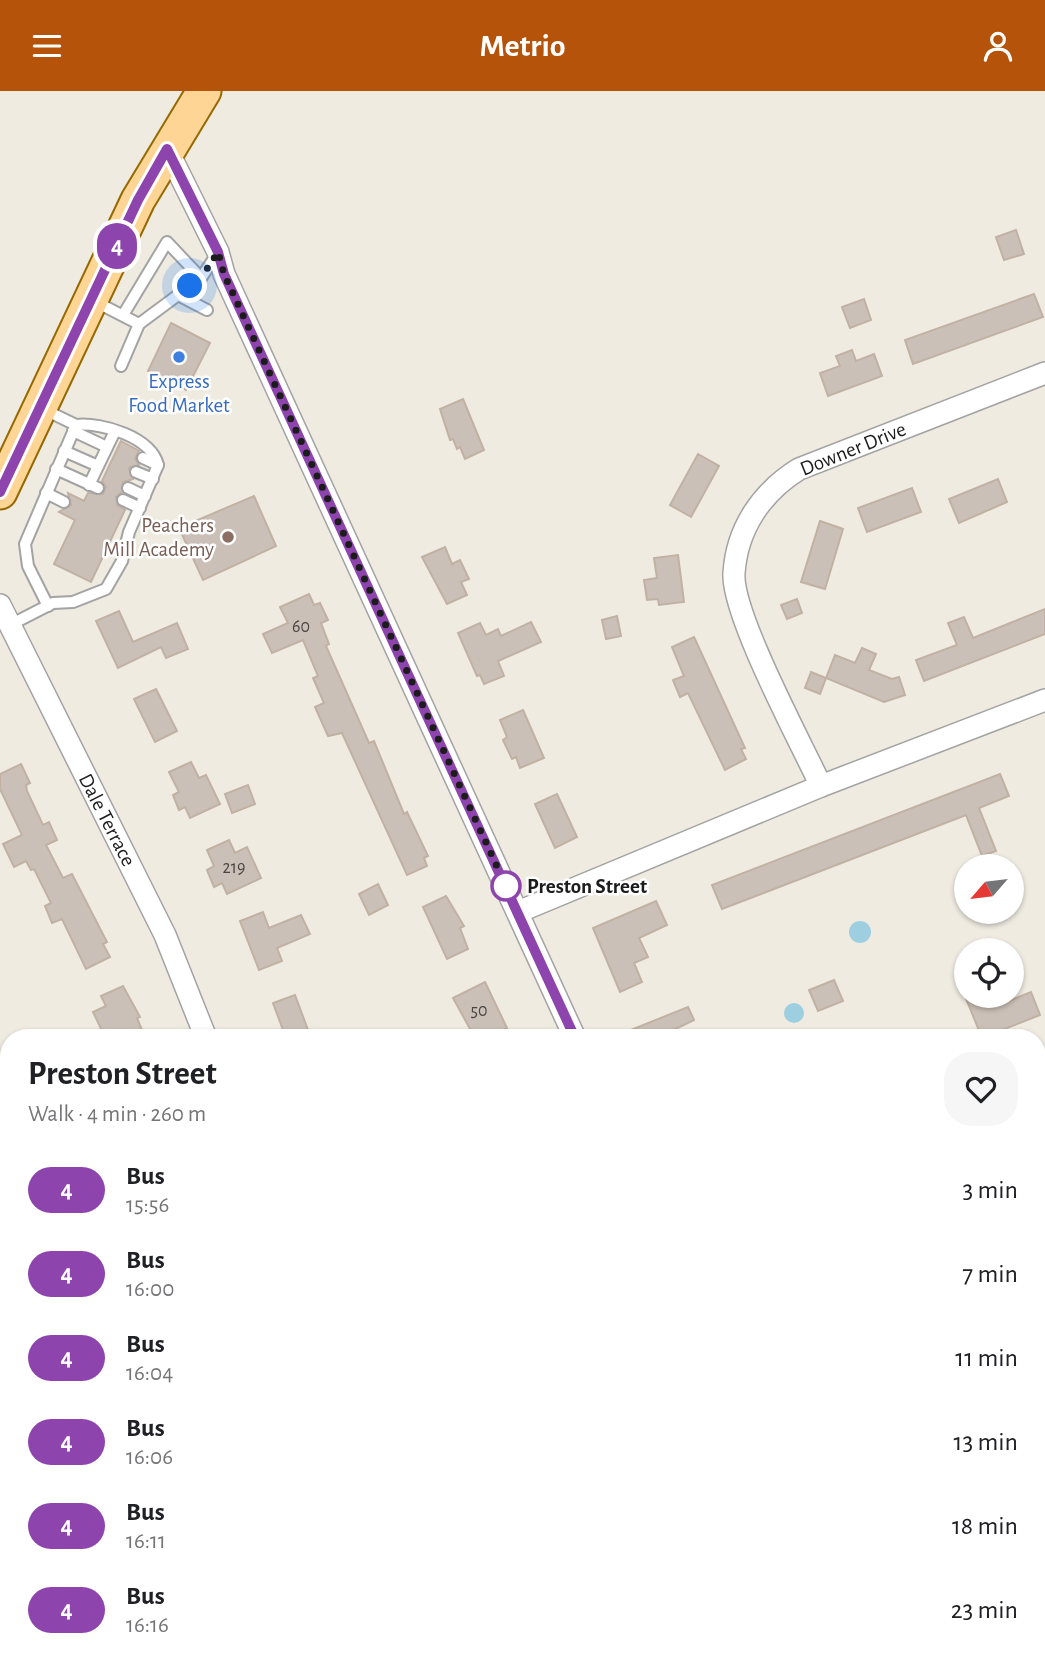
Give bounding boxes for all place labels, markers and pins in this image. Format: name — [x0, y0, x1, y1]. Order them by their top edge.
marker: Express Food Market — [171, 349, 187, 365]
place label: Express Food Market — [128, 371, 230, 416]
place label: Peachers Mill Academy — [103, 515, 214, 560]
marker: Peachers Mill Academy — [220, 529, 236, 545]
marker: Preston Street — [491, 871, 521, 901]
place label: Preston Street — [527, 876, 647, 897]

